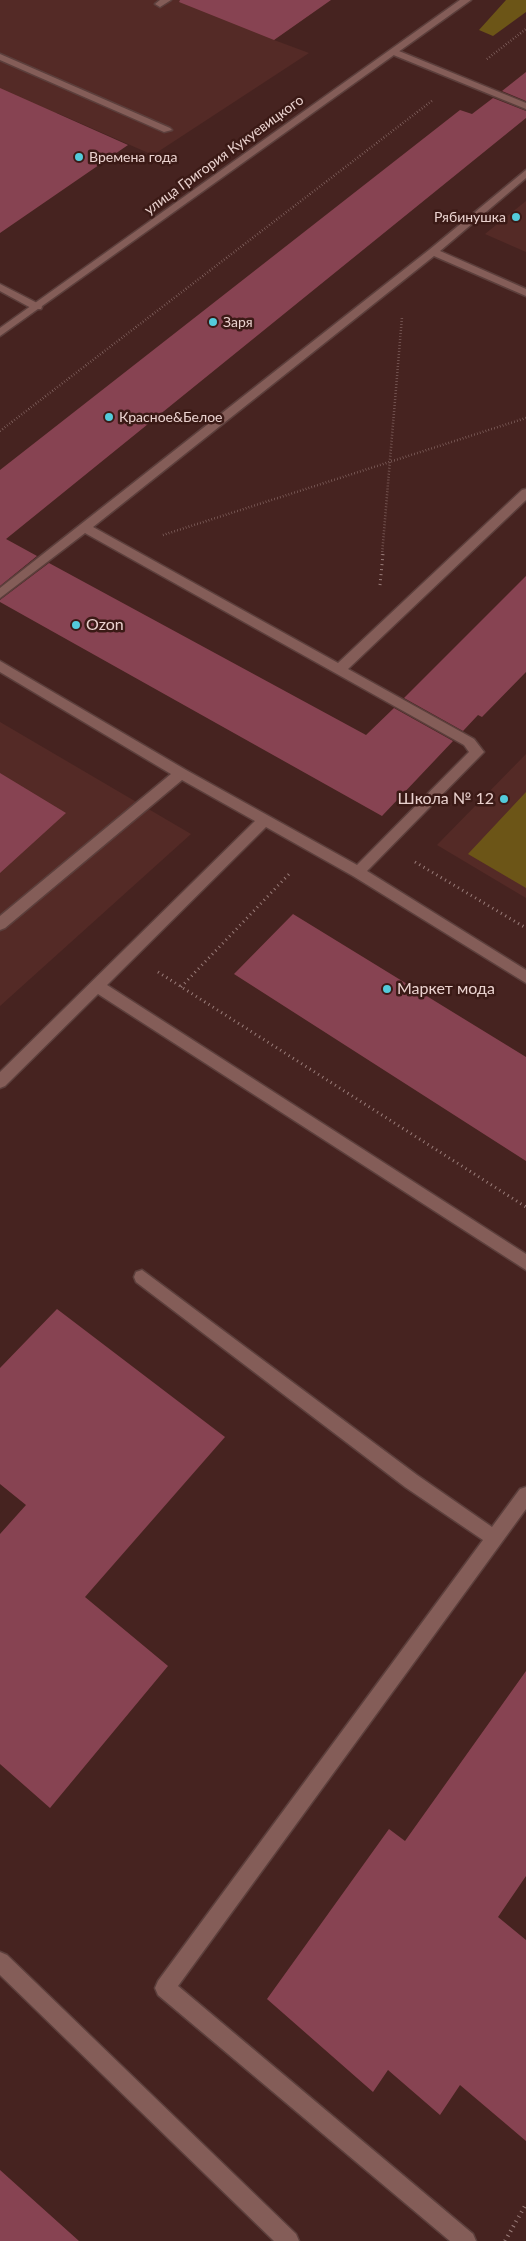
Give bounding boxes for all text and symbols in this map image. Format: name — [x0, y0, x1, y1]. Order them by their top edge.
street label: улица Григория Кукуевицкого — [141, 92, 307, 218]
place label: Времена года — [89, 149, 178, 165]
marker: Времена года — [73, 151, 85, 163]
place label: Рябинушка — [434, 209, 506, 225]
marker: Рябинушка — [510, 211, 522, 223]
place label: Заря — [223, 314, 253, 330]
marker: Заря — [207, 316, 219, 328]
place label: Красное&Белое — [119, 409, 223, 425]
marker: Красное&Белое — [103, 411, 115, 423]
place label: Ozon — [86, 615, 124, 635]
marker: Ozon — [70, 619, 82, 631]
place label: Школа № 12 — [398, 789, 494, 809]
marker: Школа № 12 — [498, 793, 510, 805]
place label: Маркет мода — [397, 979, 495, 999]
marker: Маркет мода — [381, 983, 393, 995]

